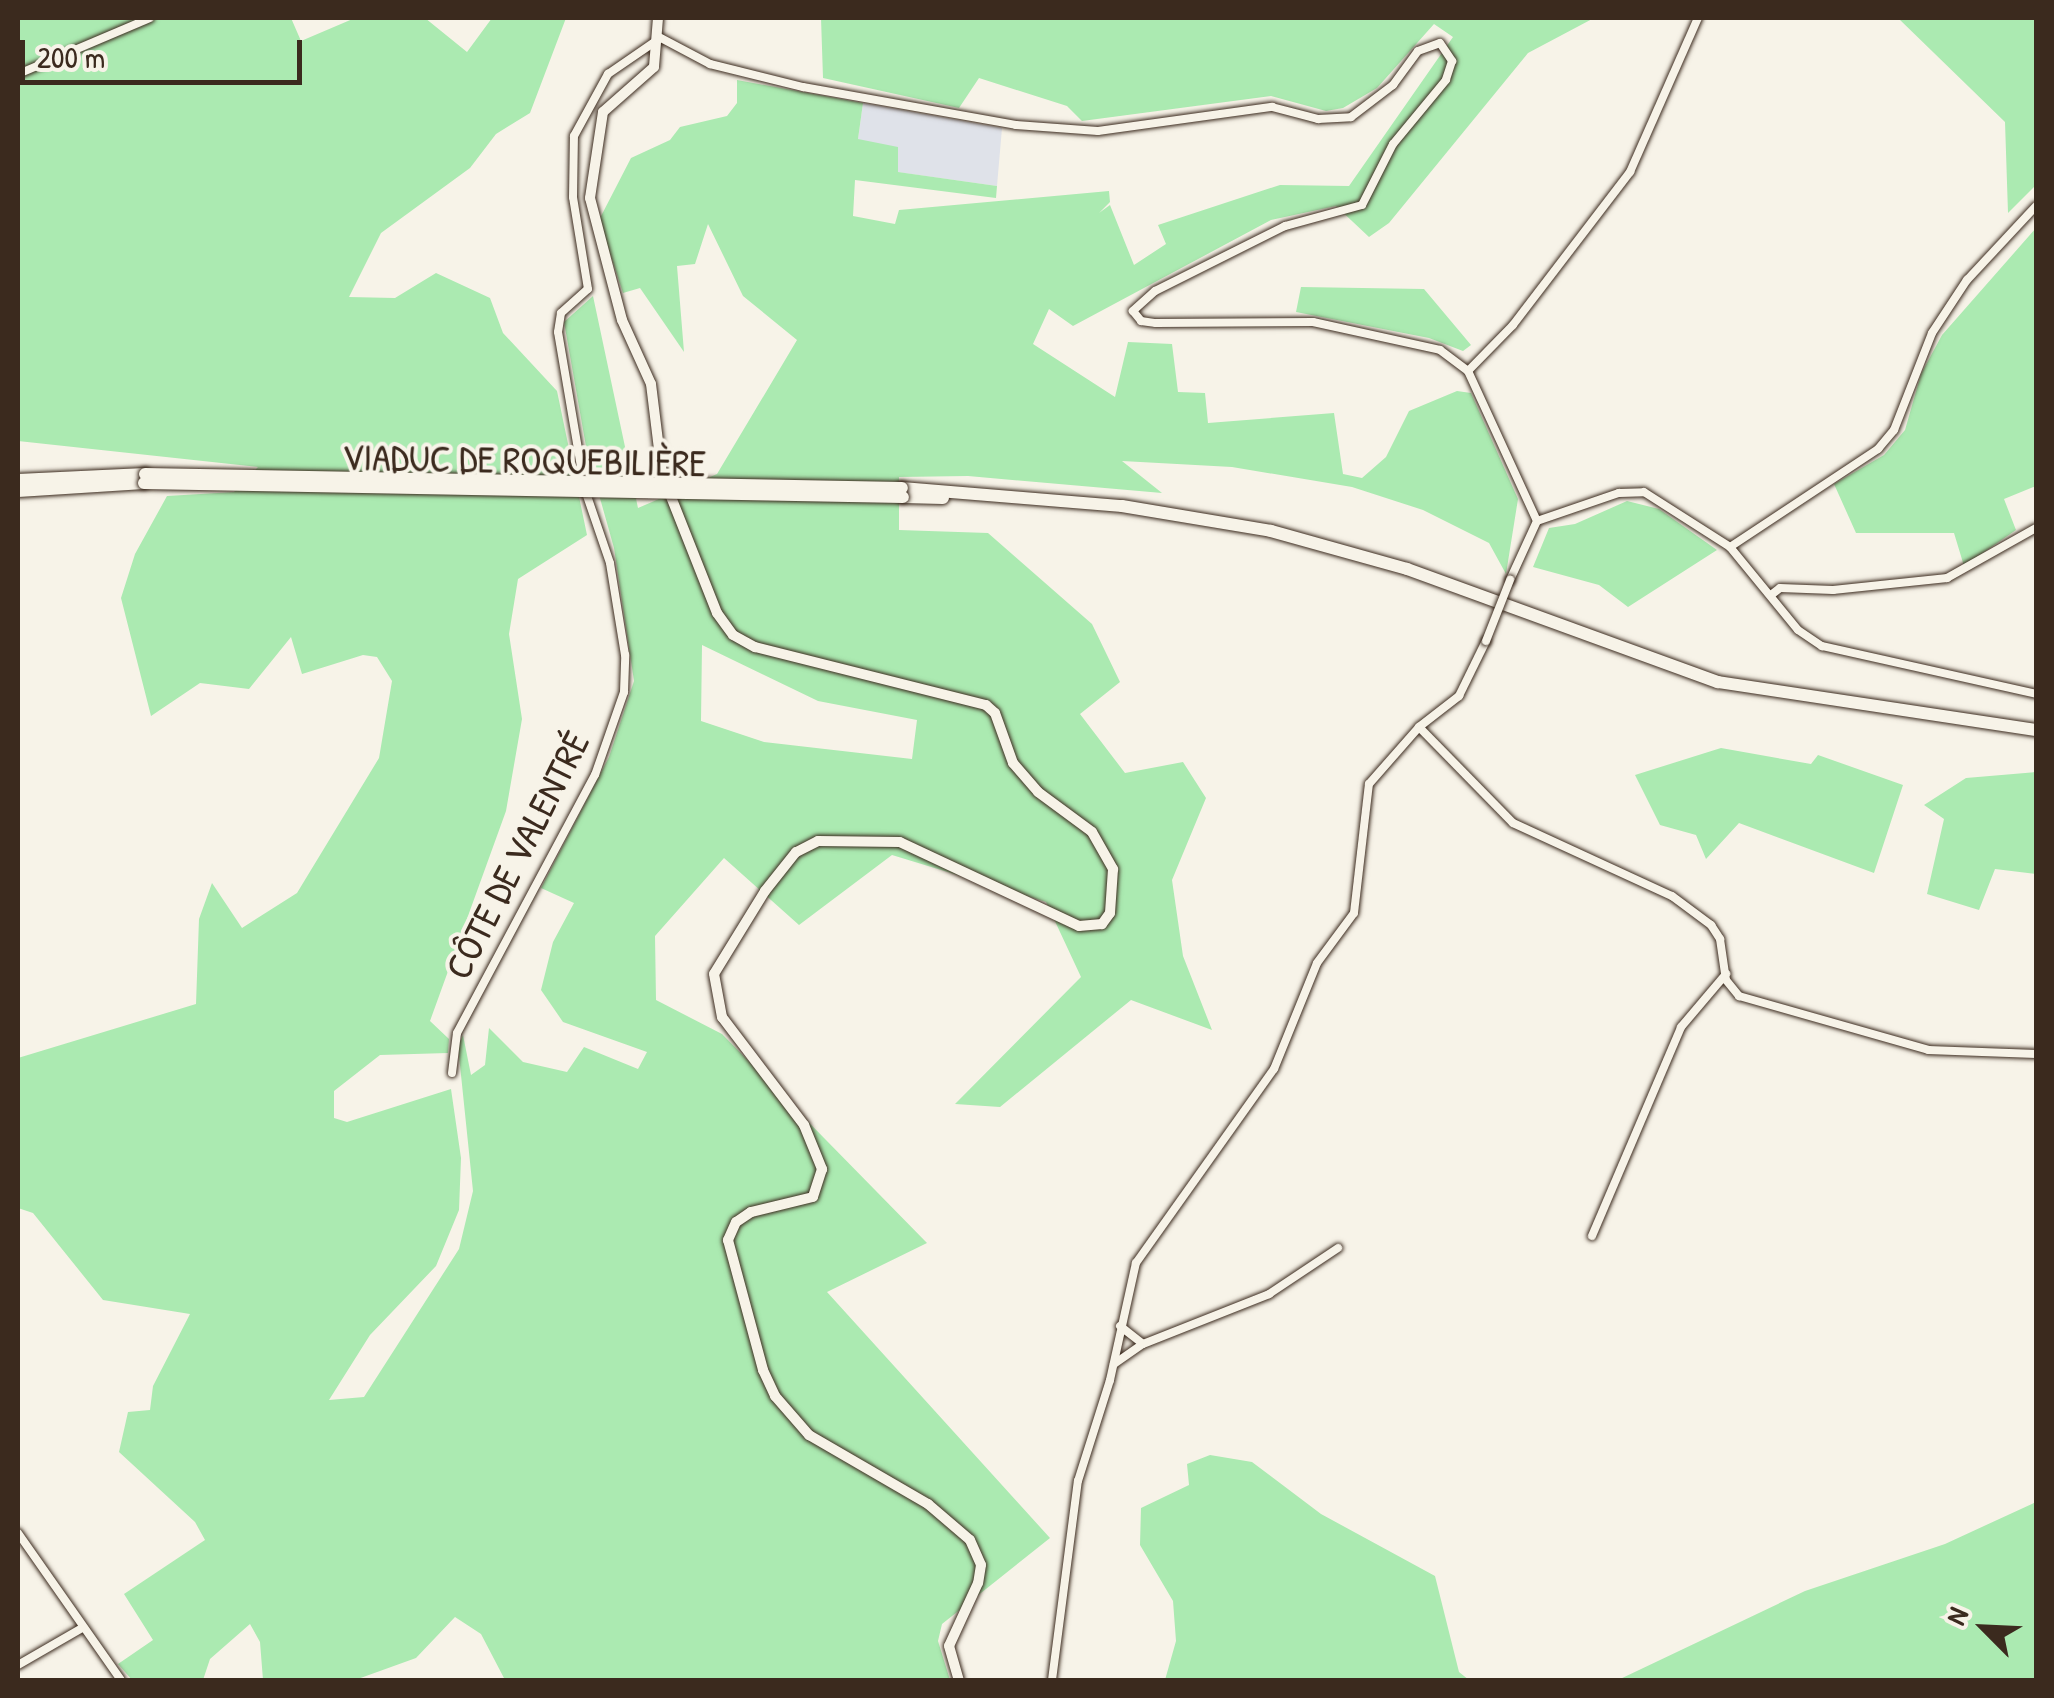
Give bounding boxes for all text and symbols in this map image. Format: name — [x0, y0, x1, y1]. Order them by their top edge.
scale bar — [25, 20, 308, 82]
text: 200 m — [37, 37, 105, 77]
street label: VIADUC DE ROQUEBILIÈRE — [342, 434, 706, 486]
street label: CÔTE DE VALENTRÉ — [435, 724, 599, 986]
north arrow — [1934, 1578, 2034, 1678]
text: N — [1936, 1601, 1977, 1630]

